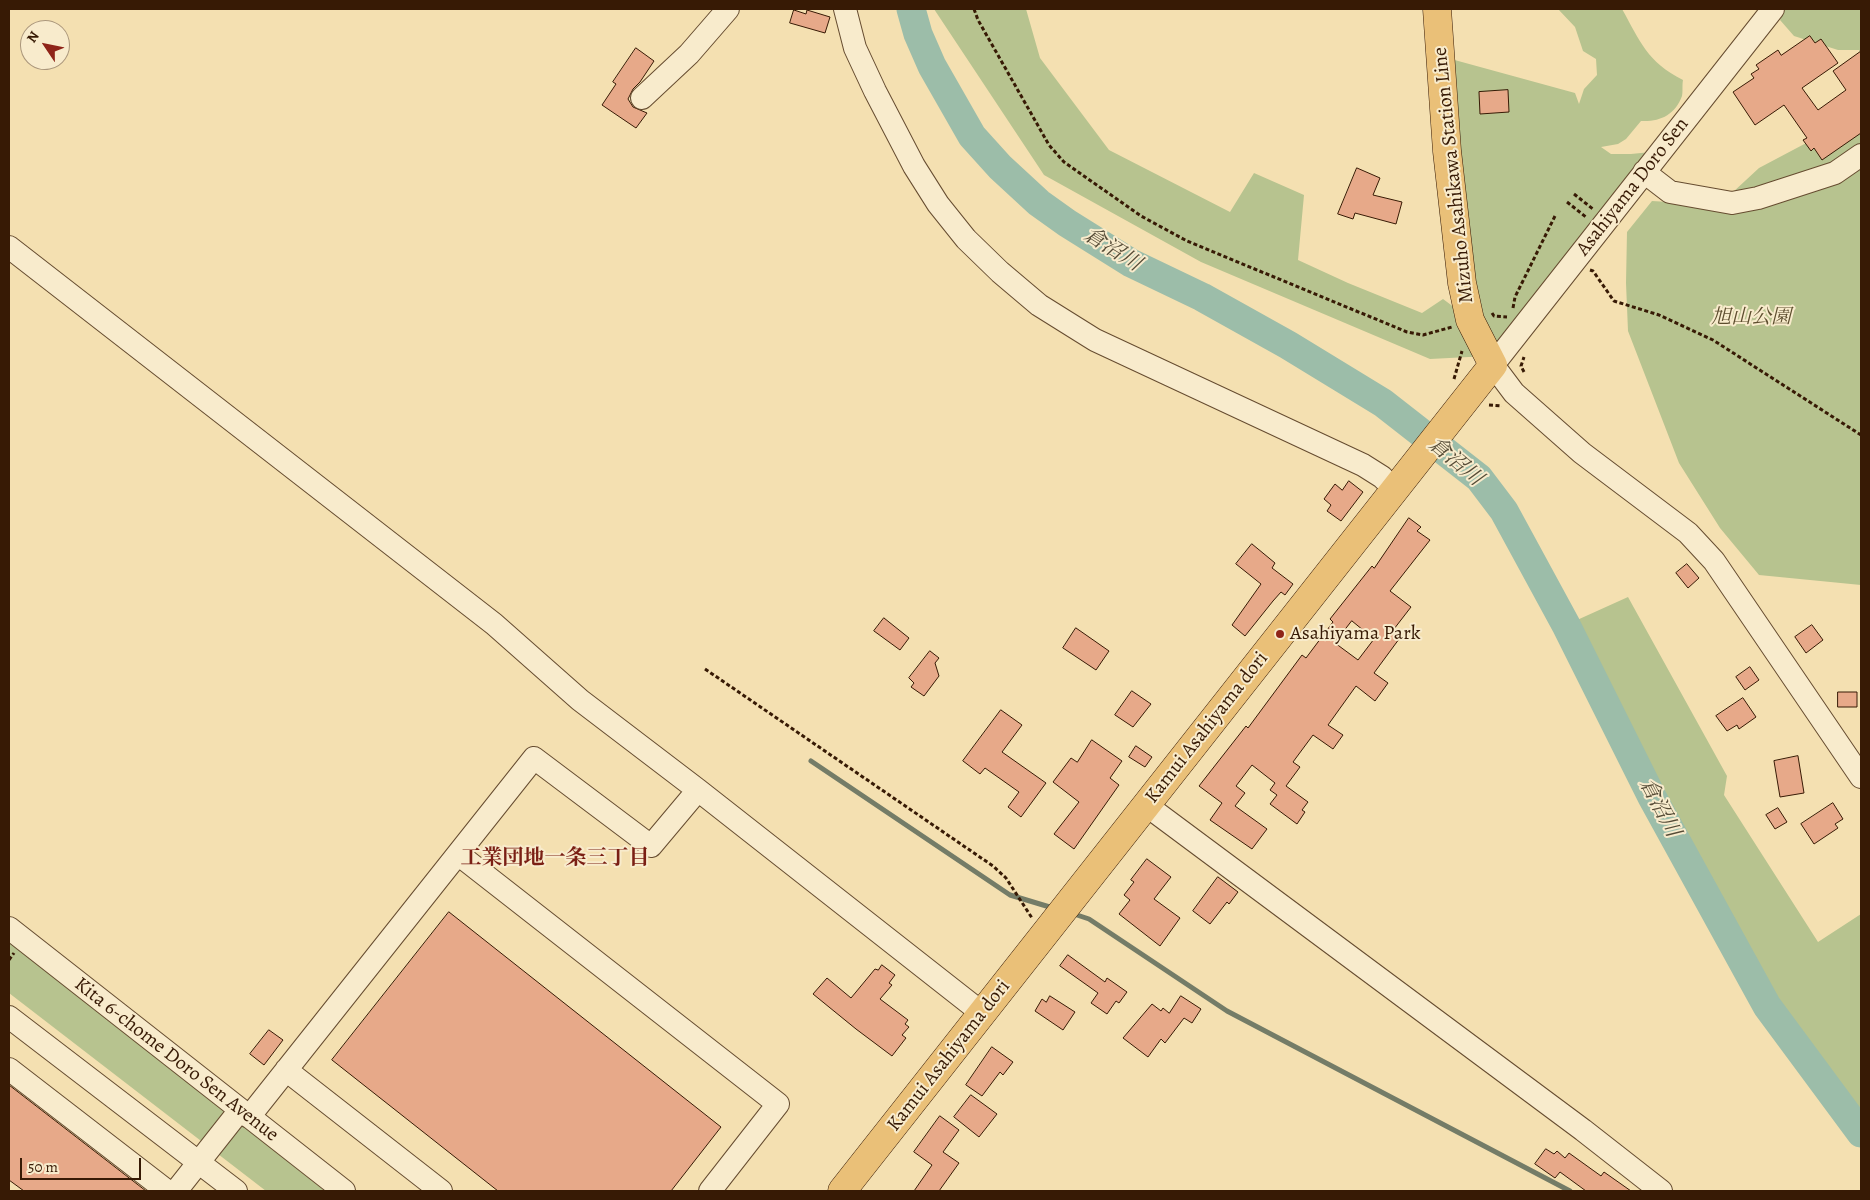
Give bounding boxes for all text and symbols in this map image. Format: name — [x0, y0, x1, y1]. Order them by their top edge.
north arrow — [20, 20, 70, 70]
text: N — [22, 27, 44, 46]
street label: Mizuho Asahikawa Station Line — [1429, 46, 1479, 304]
street label: Asahiyama Doro Sen — [1572, 113, 1694, 261]
water label: 倉沼川 — [1079, 223, 1145, 277]
park label: 旭山公園 — [1711, 306, 1791, 330]
water label: 倉沼川 — [1423, 432, 1487, 492]
place label: Asahiyama Park — [1290, 622, 1421, 646]
marker: Asahiyama Park — [1274, 628, 1286, 640]
street label: Kamui Asahiyama dori — [1140, 647, 1274, 809]
water label: 倉沼川 — [1633, 774, 1685, 842]
district label: 工業団地一条三丁目 — [461, 846, 649, 872]
street label: Kita 6-chome Doro Sen Avenue — [69, 973, 283, 1147]
street label: Kamui Asahiyama dori — [882, 975, 1016, 1137]
scale bar — [22, 1148, 144, 1180]
text: 50 m — [28, 1157, 58, 1177]

